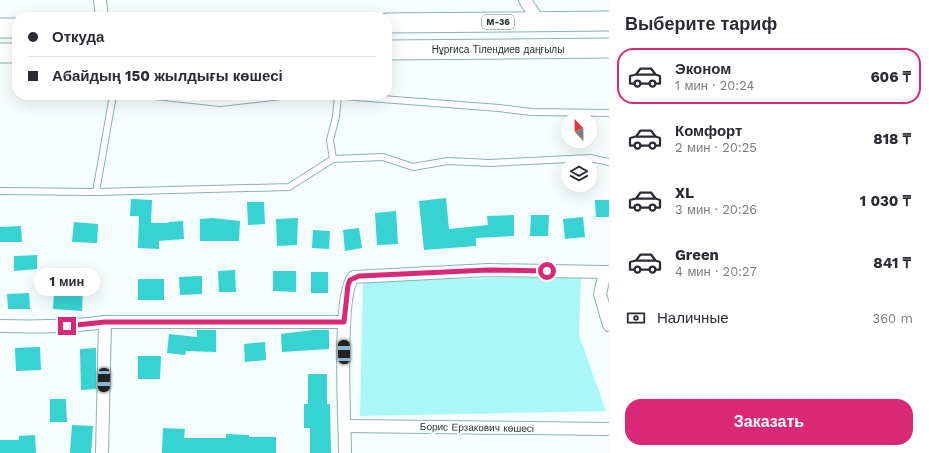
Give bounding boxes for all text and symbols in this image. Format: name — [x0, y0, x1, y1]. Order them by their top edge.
text: Выберите тариф — [625, 13, 777, 34]
road number: M-36 — [482, 15, 514, 29]
text: Откуда — [52, 28, 104, 46]
street label: Нұрғиса Тілендиев даңғылы — [432, 44, 564, 55]
icon: car — [627, 58, 663, 94]
text: Эконом — [675, 60, 731, 78]
text: Абайдың 150 жылдығы көшесі — [52, 67, 283, 85]
text: 606 ₸ — [870, 68, 911, 86]
text: 1 мин · 20:24 — [675, 78, 754, 93]
north arrow — [561, 112, 597, 148]
map controls — [561, 112, 597, 192]
icon: car — [627, 120, 663, 156]
text: Комфорт — [675, 122, 742, 140]
text: 818 ₸ — [873, 130, 911, 148]
text: 2 мин · 20:25 — [675, 140, 757, 155]
button: layers — [561, 156, 597, 192]
icon: car — [627, 182, 663, 218]
text: XL — [675, 184, 694, 202]
text: 1 030 ₸ — [860, 192, 911, 210]
text: 3 мин · 20:26 — [675, 202, 757, 217]
icon: car — [627, 244, 663, 280]
text: Green — [675, 246, 719, 264]
text: 841 ₸ — [873, 254, 911, 272]
route start — [538, 262, 556, 280]
text: 4 мин · 20:27 — [675, 264, 757, 279]
callout: 1 мин — [34, 268, 100, 296]
text: 1 мин — [50, 274, 84, 289]
icon: cash — [625, 307, 647, 329]
text: Наличные — [657, 309, 729, 327]
text: 360 m — [873, 311, 913, 326]
route end — [58, 317, 76, 335]
car — [338, 340, 350, 364]
car — [98, 368, 110, 392]
button: Заказать — [625, 399, 913, 445]
street label: Борис Ерзакович көшесі — [420, 421, 534, 434]

